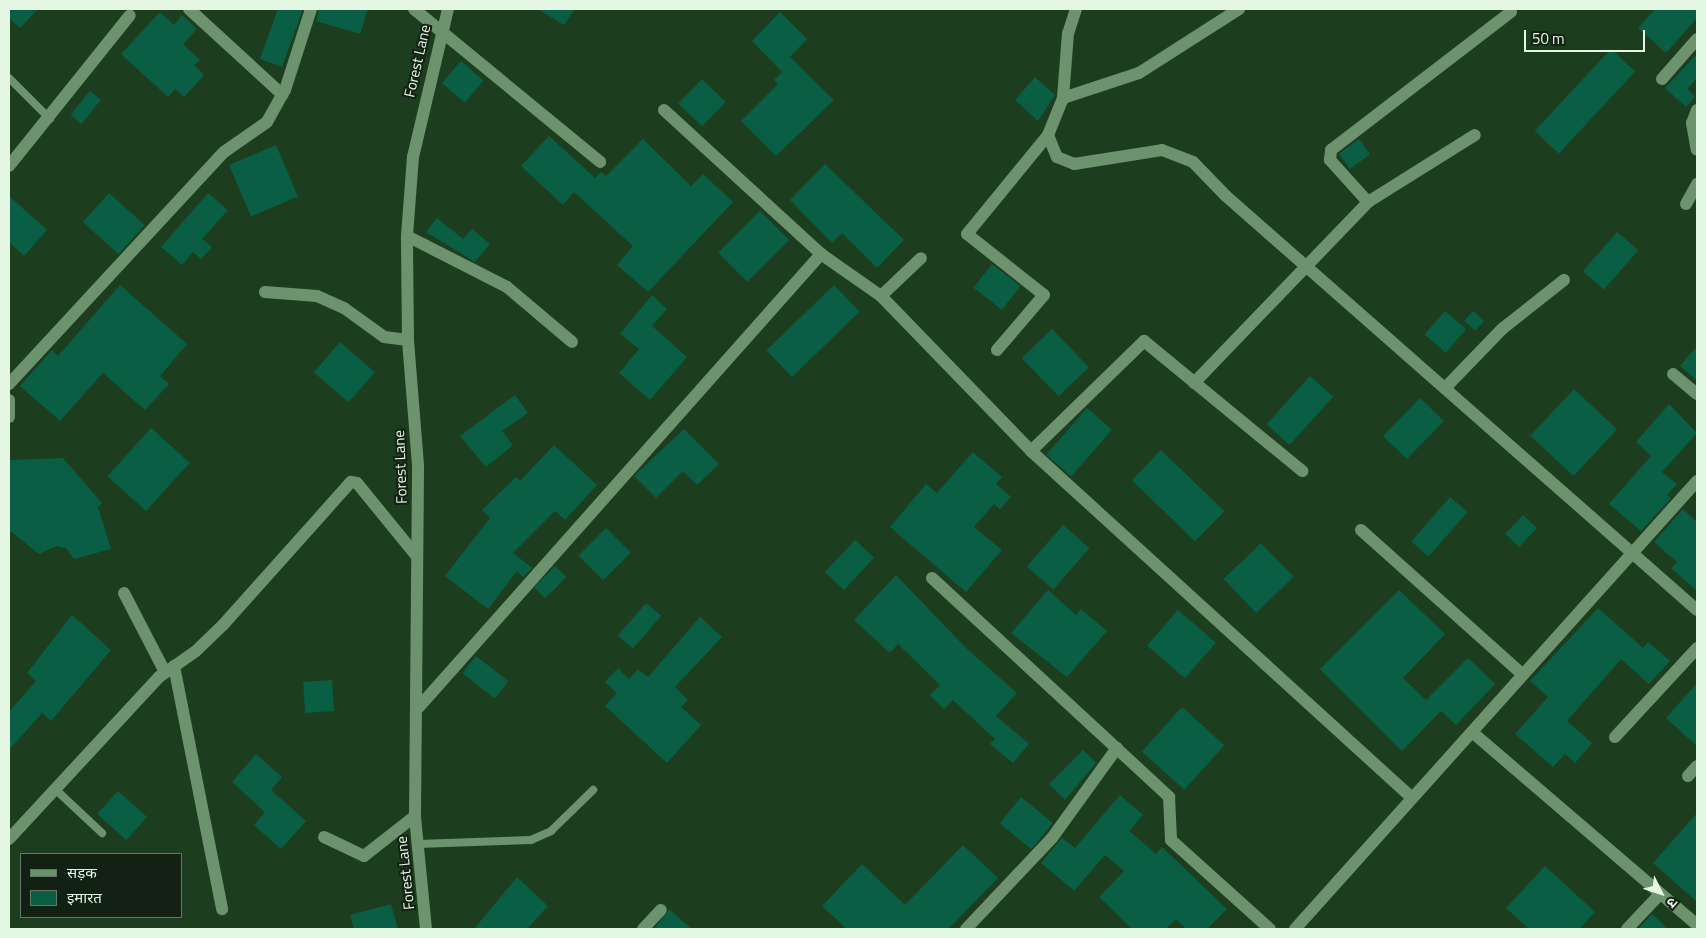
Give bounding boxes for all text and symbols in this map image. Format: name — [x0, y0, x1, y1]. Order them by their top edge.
scale bar — [1526, 20, 1647, 52]
street label: Forest Lane — [400, 23, 434, 99]
text: 50 m — [1532, 27, 1565, 50]
street label: Forest Lane — [390, 430, 410, 504]
street label: Forest Lane — [392, 835, 418, 911]
legend — [20, 853, 182, 918]
text: सड़क — [67, 861, 97, 884]
north arrow — [1636, 868, 1686, 918]
text: इमारत — [67, 886, 102, 909]
text: उ — [1662, 893, 1683, 913]

